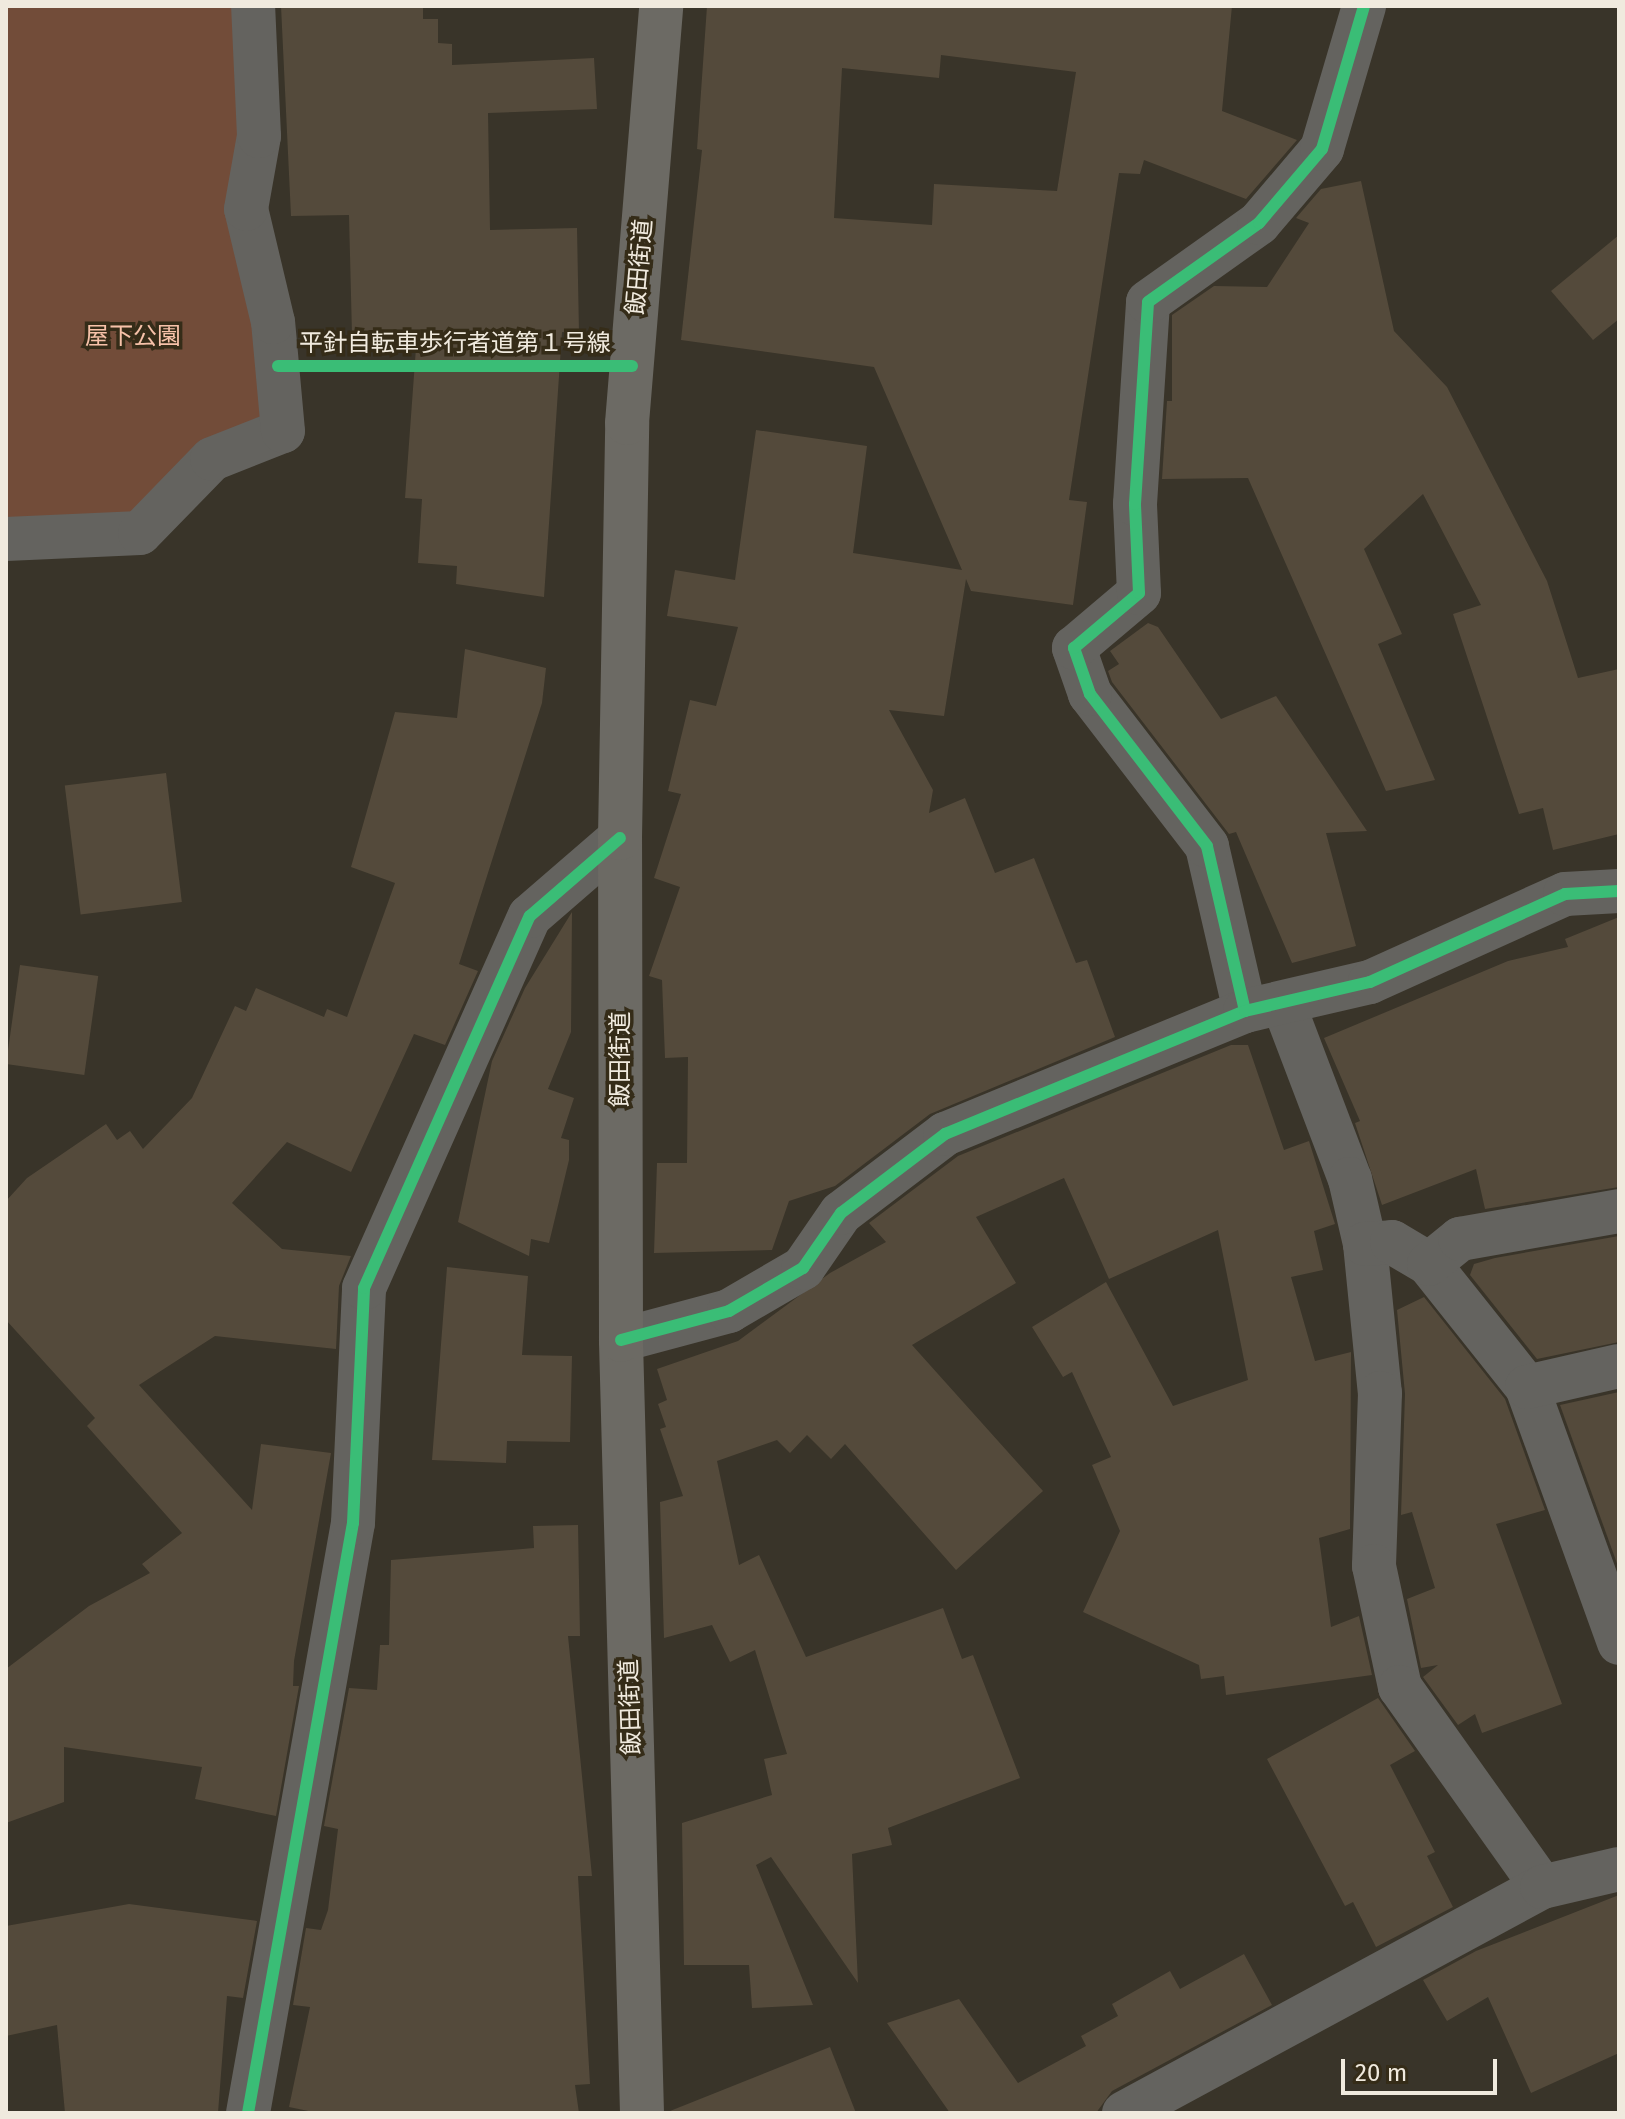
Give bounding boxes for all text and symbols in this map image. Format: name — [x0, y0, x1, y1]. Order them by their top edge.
street label: 飯田街道 — [621, 218, 659, 316]
park label: 屋下公園 — [85, 323, 181, 351]
street label: 平針自転車歩行者道第１号線 — [299, 330, 611, 358]
street label: 飯田街道 — [607, 1011, 635, 1107]
street label: 飯田街道 — [615, 1659, 647, 1755]
scale bar — [1345, 2043, 1501, 2093]
text: 20 m — [1355, 2059, 1407, 2087]

